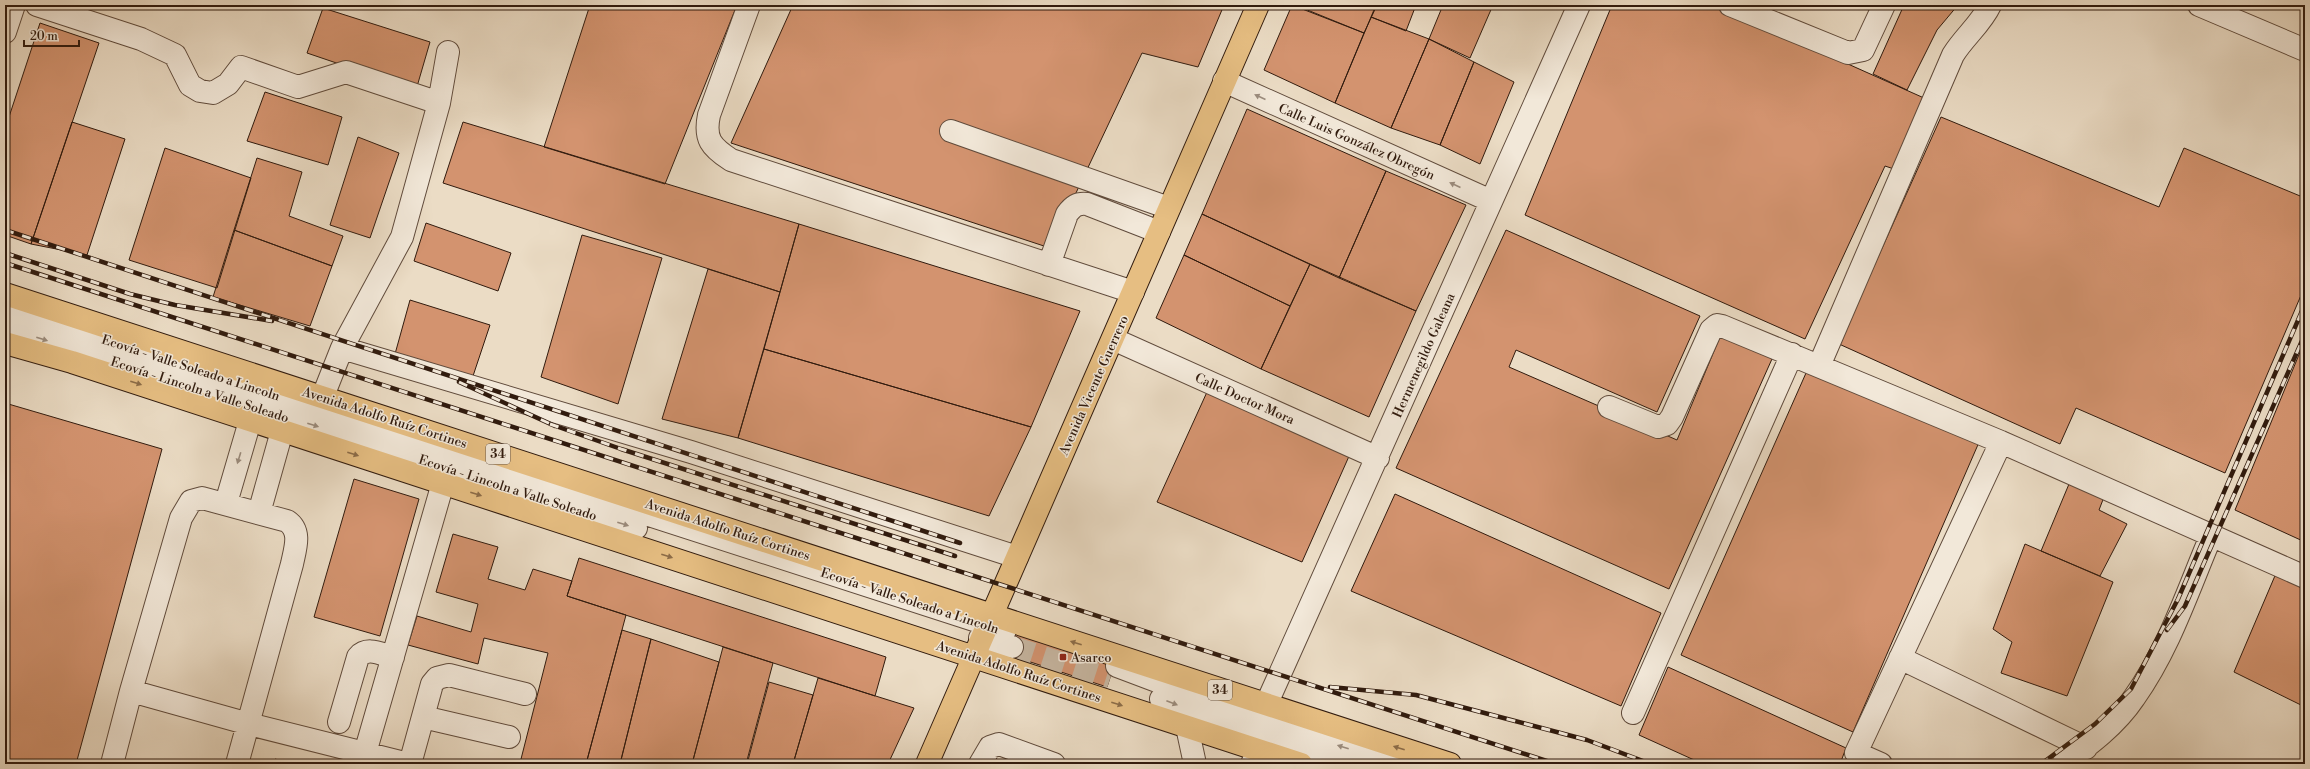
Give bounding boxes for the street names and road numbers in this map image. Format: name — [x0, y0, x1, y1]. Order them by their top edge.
street label: Calle Luis González Obregón — [1276, 100, 1437, 184]
street label: Hermenegildo Galeana — [1389, 290, 1459, 420]
street label: Avenida Vicente Guerrero — [1055, 313, 1132, 459]
street label: Ecovía - Valle Soleado a Lincoln — [99, 332, 282, 404]
street label: Ecovía - Lincoln a Valle Soleado — [108, 354, 291, 426]
street label: Calle Doctor Mora — [1192, 370, 1297, 428]
street label: Avenida Adolfo Ruíz Cortines — [299, 383, 469, 452]
road number: 34 — [486, 444, 510, 464]
street label: Ecovía - Lincoln a Valle Soleado — [416, 452, 599, 524]
street label: Avenida Adolfo Ruíz Cortines — [642, 495, 812, 564]
street label: Ecovía - Valle Soleado a Lincoln — [818, 565, 1001, 637]
street label: Avenida Adolfo Ruíz Cortines — [933, 637, 1103, 706]
road number: 34 — [1208, 680, 1232, 700]

